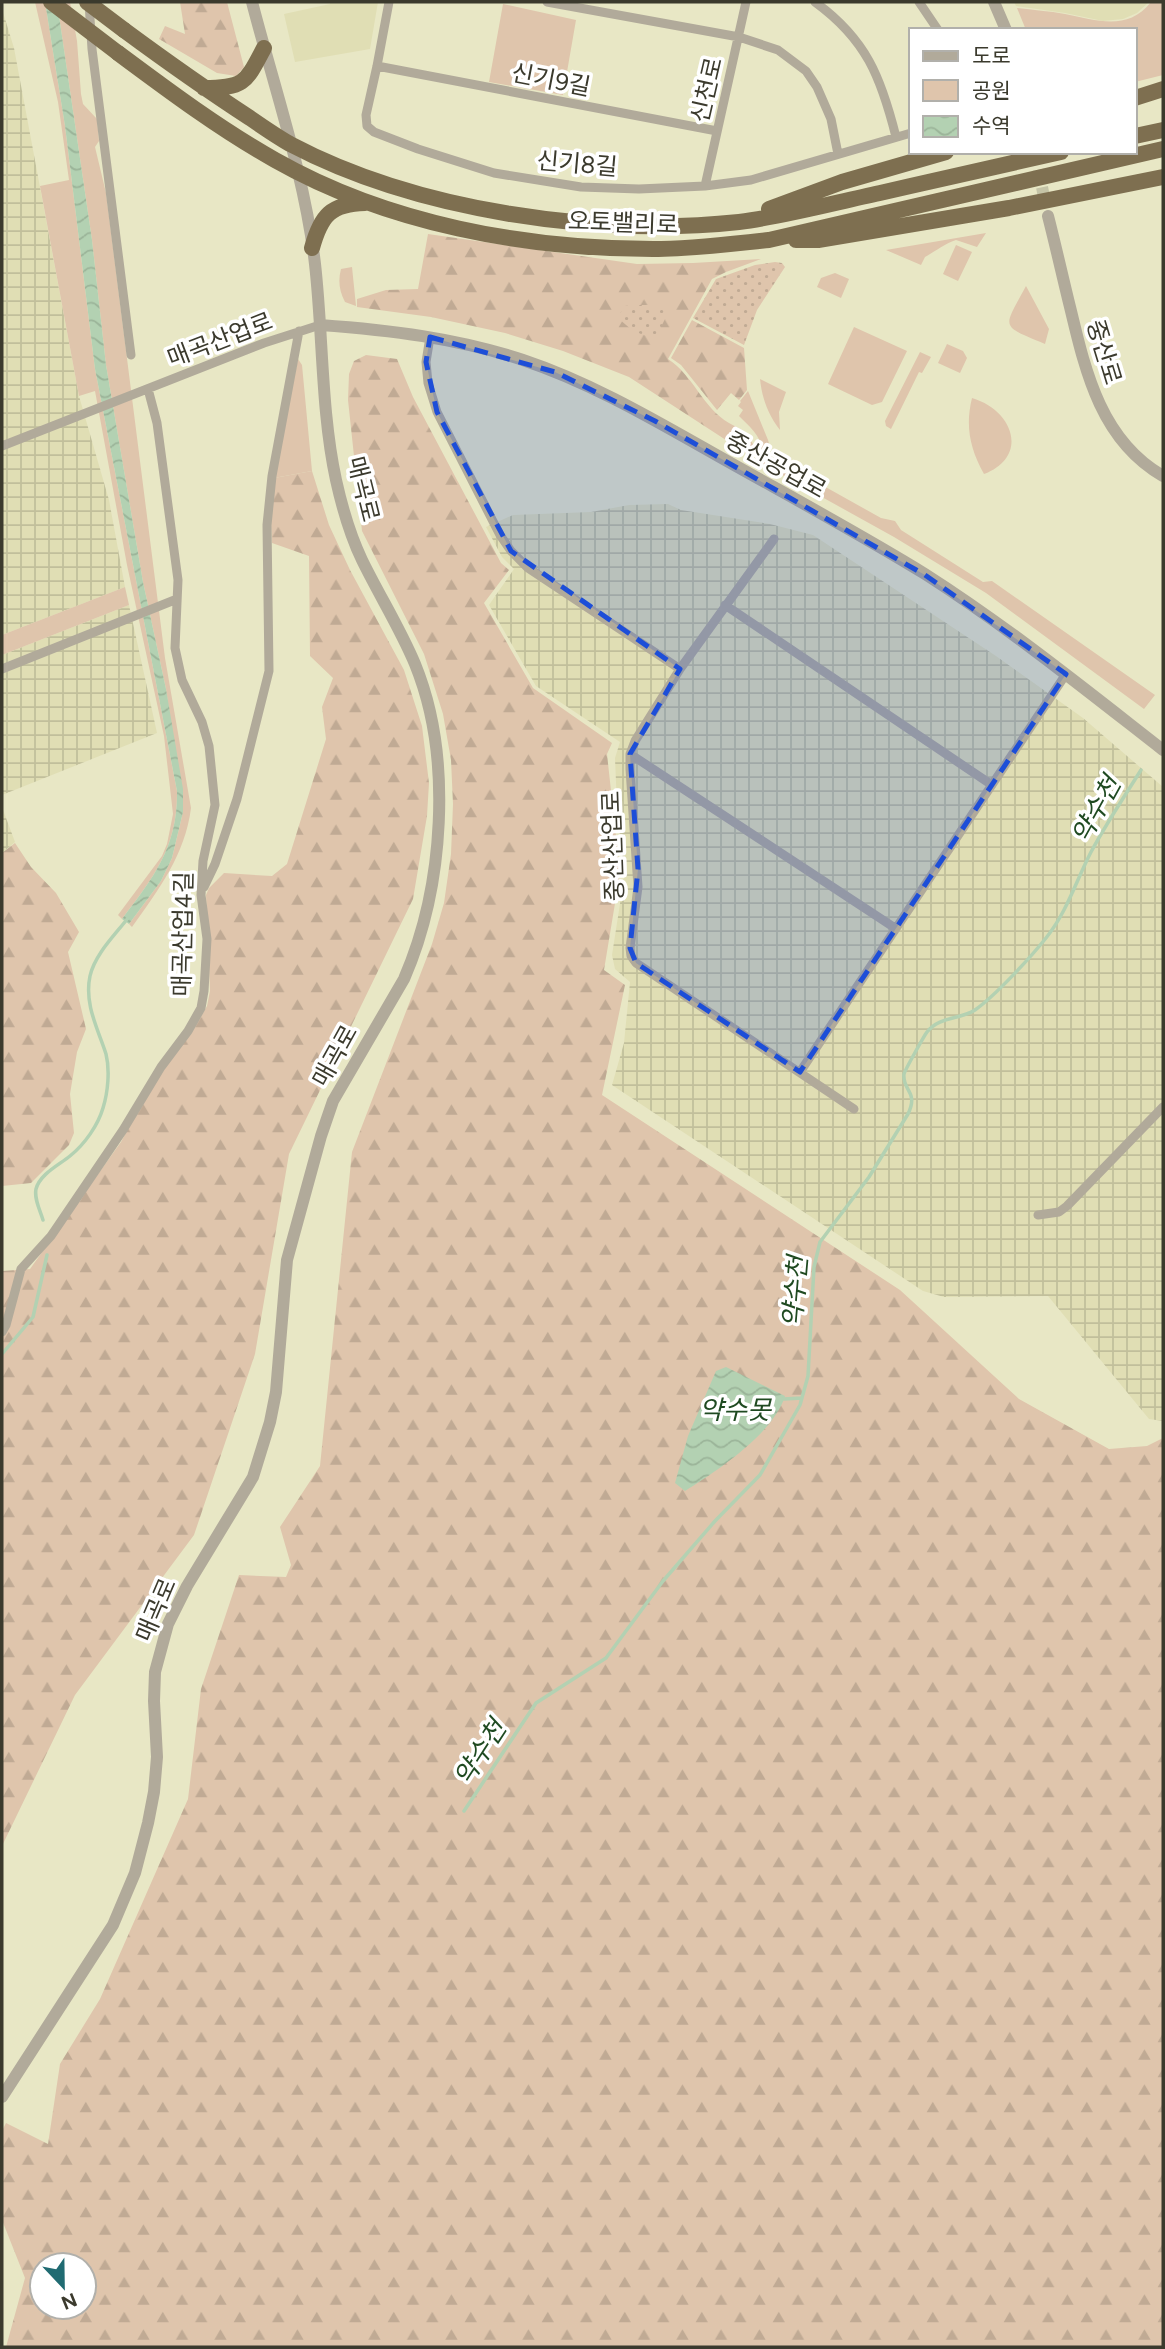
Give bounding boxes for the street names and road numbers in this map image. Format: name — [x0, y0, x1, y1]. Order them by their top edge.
street label: 신천로 — [685, 54, 728, 125]
street label: 신기9길 — [509, 58, 593, 101]
street label: 신기8길 — [535, 146, 619, 181]
street label: 오토밸리로 — [567, 206, 679, 239]
street label: 매곡산업로 — [163, 306, 277, 373]
street label: 중산로 — [1081, 316, 1128, 388]
street label: 중산공업로 — [721, 425, 832, 504]
street label: 매곡로 — [341, 453, 386, 525]
street label: 중산산업로 — [596, 790, 629, 902]
street label: 매곡산업4길 — [167, 871, 198, 997]
street label: 매곡로 — [306, 1020, 363, 1092]
street label: 매곡로 — [129, 1574, 182, 1646]

